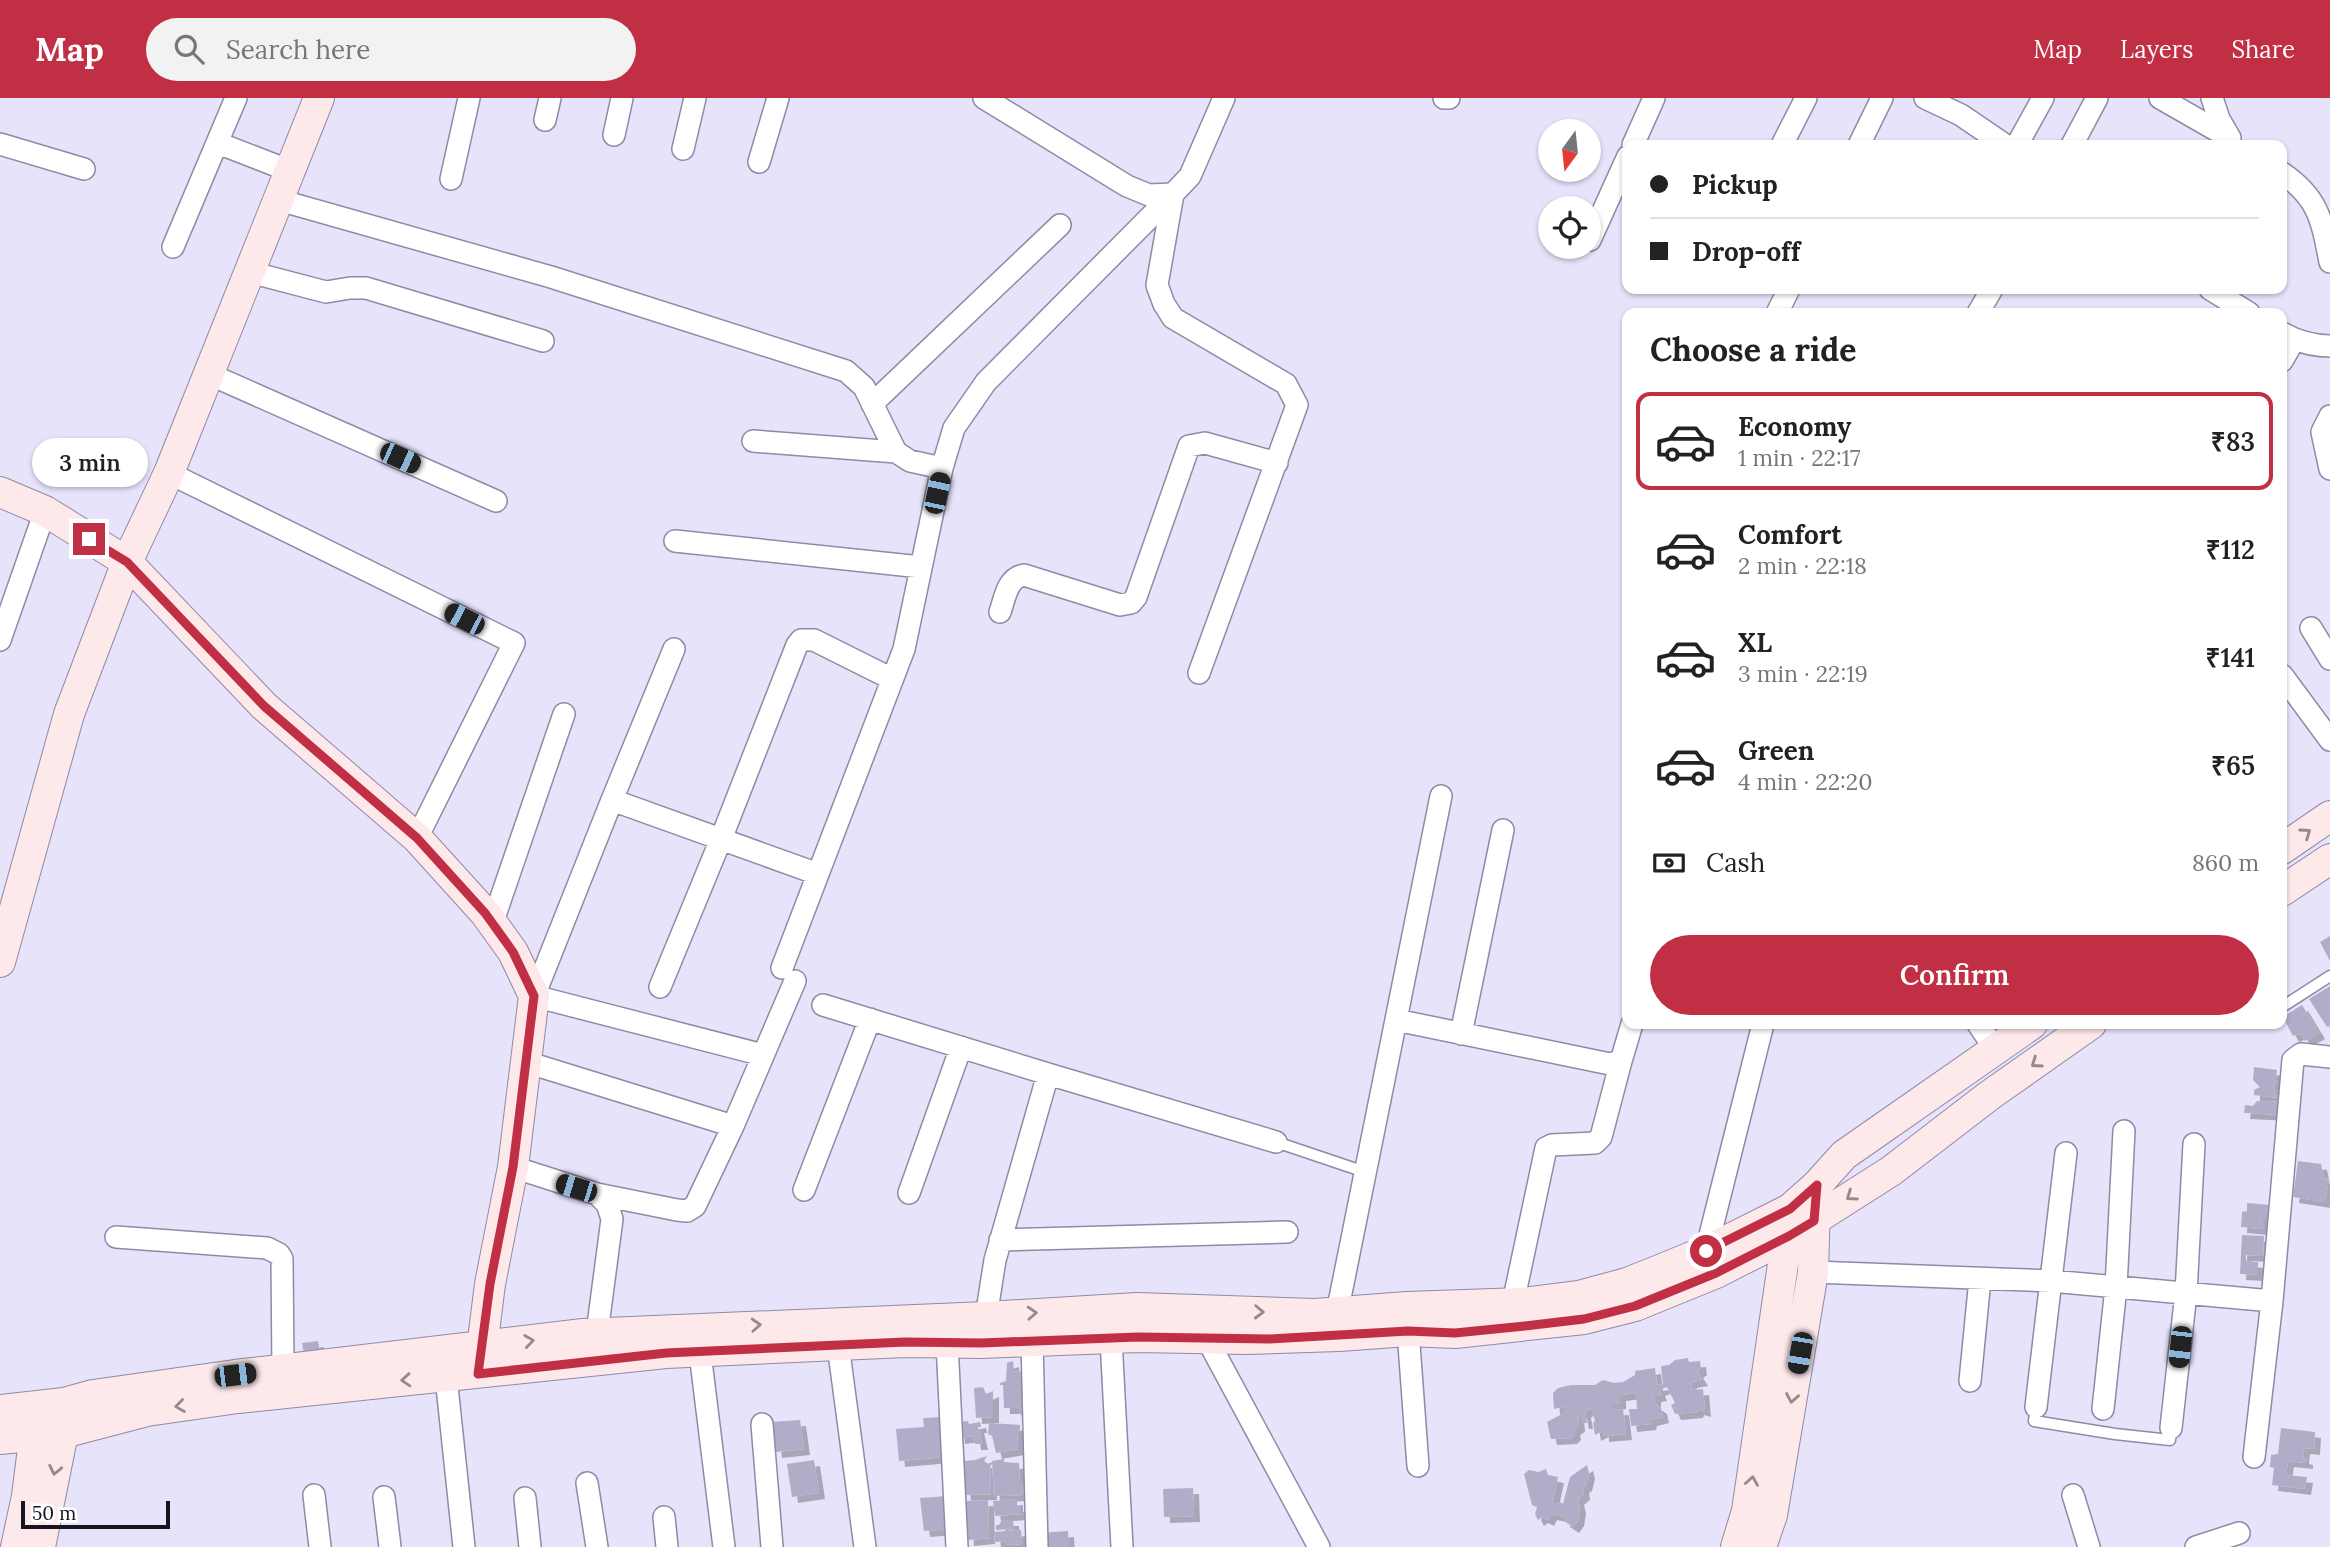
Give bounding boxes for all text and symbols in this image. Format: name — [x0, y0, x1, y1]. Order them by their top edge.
search box — [146, 18, 636, 81]
text: Map — [35, 28, 104, 70]
icon: search — [170, 30, 208, 68]
text: Search here — [226, 33, 370, 66]
text: Map — [2033, 34, 2082, 65]
text: Layers — [2120, 34, 2193, 65]
text: Share — [2231, 34, 2295, 65]
north arrow — [1538, 119, 1601, 182]
map controls — [1538, 119, 1601, 259]
text: Pickup — [1692, 168, 1778, 201]
button: locate — [1538, 196, 1601, 259]
text: Drop-off — [1692, 235, 1800, 268]
text: Choose a ride — [1650, 329, 1857, 370]
icon: car — [1654, 410, 1717, 473]
text: Economy — [1738, 410, 1851, 443]
text: ₹83 — [2211, 425, 2255, 458]
callout: 3 min — [31, 438, 147, 486]
car — [377, 440, 424, 476]
text: 1 min · 22:17 — [1738, 443, 1861, 472]
text: 3 min — [59, 448, 121, 477]
car — [923, 470, 952, 516]
icon: car — [1654, 518, 1717, 581]
text: Comfort — [1738, 518, 1842, 551]
route end — [73, 523, 105, 555]
text: ₹112 — [2206, 533, 2255, 566]
text: 2 min · 22:18 — [1738, 551, 1867, 580]
car — [441, 600, 488, 638]
icon: car — [1654, 626, 1717, 689]
text: XL — [1738, 626, 1772, 659]
text: ₹141 — [2206, 641, 2255, 674]
text: 3 min · 22:19 — [1738, 659, 1868, 688]
icon: car — [1654, 734, 1717, 797]
text: Green — [1738, 734, 1814, 767]
text: ₹65 — [2211, 749, 2255, 782]
text: 4 min · 22:20 — [1738, 767, 1872, 796]
one-way arrow — [2298, 829, 2311, 841]
icon: cash — [1650, 844, 1688, 882]
text: Cash — [1706, 846, 1765, 879]
text: 860 m — [2192, 848, 2259, 877]
button: Confirm — [1650, 935, 2259, 1015]
one-way arrow — [2031, 1055, 2044, 1067]
car — [553, 1172, 600, 1204]
one-way arrow — [1846, 1188, 1859, 1200]
route start — [1690, 1235, 1722, 1267]
one-way arrow — [1254, 1305, 1265, 1320]
one-way arrow — [1027, 1306, 1038, 1321]
one-way arrow — [750, 1318, 761, 1333]
car — [2168, 1325, 2193, 1369]
car — [1787, 1330, 1814, 1376]
one-way arrow — [523, 1333, 535, 1348]
car — [213, 1362, 258, 1388]
one-way arrow — [400, 1372, 411, 1387]
one-way arrow — [1785, 1392, 1800, 1404]
one-way arrow — [174, 1398, 186, 1413]
one-way arrow — [48, 1464, 63, 1476]
one-way arrow — [1744, 1475, 1759, 1487]
scale bar — [21, 1498, 170, 1530]
text: 50 m — [32, 1501, 76, 1525]

